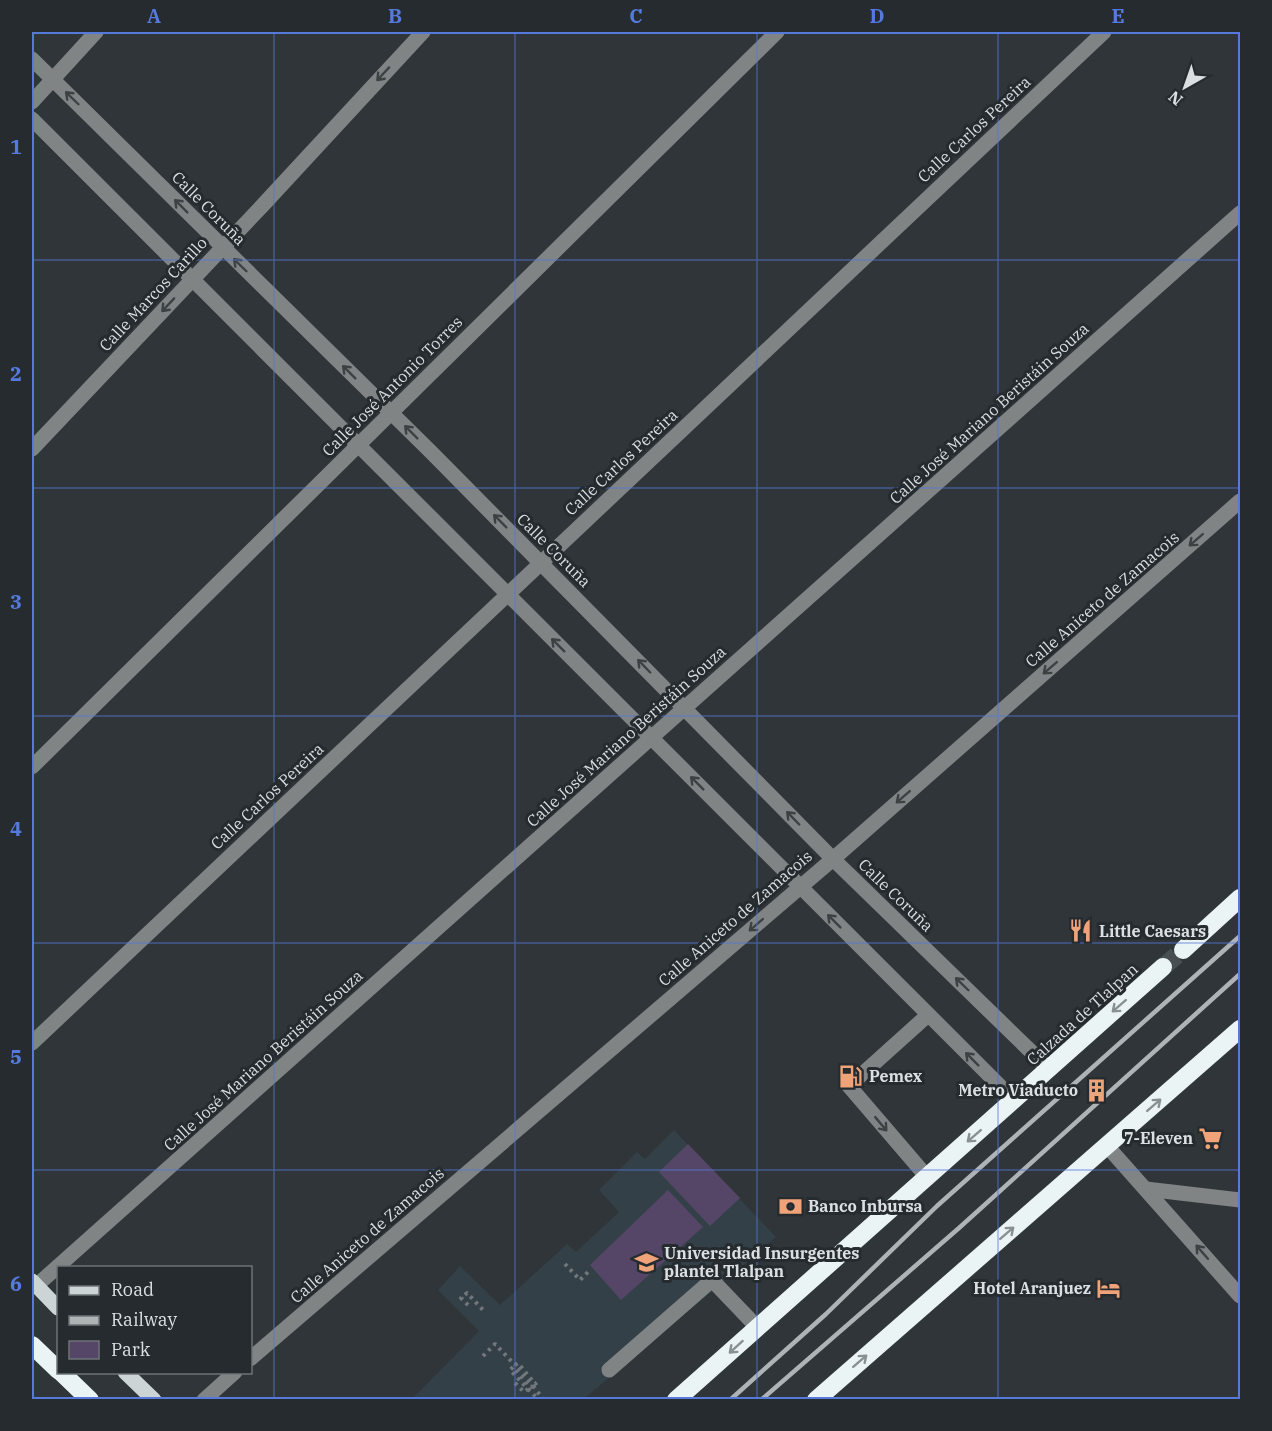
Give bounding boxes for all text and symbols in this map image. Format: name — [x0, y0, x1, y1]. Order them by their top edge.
text: A — [147, 2, 161, 29]
text: B — [388, 2, 402, 29]
text: C — [629, 2, 643, 29]
text: D — [869, 2, 885, 29]
text: E — [1111, 2, 1125, 29]
north arrow — [1155, 57, 1215, 117]
one-way arrow — [376, 67, 390, 82]
street label: Calle Carlos Pereira — [913, 71, 1035, 186]
text: N — [1164, 87, 1187, 110]
one-way arrow — [64, 91, 79, 105]
text: 1 — [10, 133, 22, 160]
street label: Calle Coruña — [168, 167, 250, 249]
one-way arrow — [173, 198, 188, 213]
street label: Calle Marcos Carillo — [95, 233, 211, 355]
one-way arrow — [233, 257, 248, 272]
one-way arrow — [161, 297, 175, 312]
street label: Calle José Antonio Torres — [318, 312, 466, 460]
street label: Calle José Mariano Beristáin Souza — [885, 318, 1093, 508]
text: 2 — [10, 360, 22, 387]
one-way arrow — [342, 364, 357, 379]
street label: Calle Carlos Pereira — [560, 404, 682, 519]
one-way arrow — [403, 425, 418, 440]
street label: Calle Coruña — [513, 509, 595, 591]
one-way arrow — [492, 514, 507, 528]
street label: Calle Aniceto de Zamacois — [1021, 527, 1183, 671]
one-way arrow — [1189, 533, 1204, 547]
text: 3 — [10, 588, 22, 615]
one-way arrow — [551, 638, 566, 653]
street label: Calle José Mariano Beristáin Souza — [522, 641, 730, 831]
one-way arrow — [637, 659, 651, 674]
one-way arrow — [1043, 661, 1058, 675]
street label: Calle Carlos Pereira — [206, 738, 328, 853]
one-way arrow — [689, 776, 704, 790]
one-way arrow — [896, 790, 911, 804]
one-way arrow — [785, 810, 800, 825]
text: 4 — [10, 815, 22, 842]
street label: Calle Aniceto de Zamacois — [654, 846, 816, 990]
street label: Calle Coruña — [854, 854, 938, 936]
one-way arrow — [827, 914, 842, 928]
one-way arrow — [748, 918, 764, 931]
restaurant icon: Little Caesars — [1068, 918, 1094, 944]
place label: Little Caesars — [1099, 921, 1206, 941]
street label: Calzada de Tlalpan — [1022, 959, 1142, 1069]
street label: Calle José Mariano Beristáin Souza — [159, 965, 367, 1155]
one-way arrow — [954, 977, 969, 991]
one-way arrow — [1112, 999, 1127, 1013]
text: 5 — [10, 1043, 22, 1070]
one-way arrow — [965, 1051, 980, 1066]
fuel station icon: Pemex — [838, 1063, 864, 1089]
place label: Pemex — [869, 1066, 923, 1086]
building icon: Metro Viaducto — [1083, 1077, 1109, 1103]
place label: Metro Viaducto — [958, 1080, 1078, 1100]
one-way arrow — [1146, 1098, 1161, 1112]
one-way arrow — [875, 1116, 888, 1132]
supermarket icon: 7-Eleven — [1198, 1125, 1224, 1151]
place label: 7-Eleven — [1124, 1128, 1193, 1148]
one-way arrow — [966, 1129, 981, 1143]
street label: Calle Aniceto de Zamacois — [286, 1163, 448, 1307]
bank icon: Banco Inbursa — [777, 1193, 803, 1219]
place label: Banco Inbursa — [808, 1196, 923, 1216]
one-way arrow — [999, 1226, 1014, 1240]
place label: Universidad Insurgentes plantel Tlalpan — [664, 1243, 859, 1281]
one-way arrow — [1195, 1245, 1209, 1260]
school or university icon: Universidad Insurgentes plantel Tlalpan — [633, 1249, 659, 1275]
legend — [57, 1266, 252, 1374]
text: 6 — [10, 1270, 22, 1297]
hotel icon: Hotel Aranjuez — [1096, 1275, 1122, 1301]
text: Road — [111, 1278, 154, 1301]
place label: Hotel Aranjuez — [973, 1278, 1091, 1298]
text: Railway — [111, 1308, 177, 1331]
text: Park — [111, 1338, 151, 1361]
one-way arrow — [728, 1340, 743, 1354]
one-way arrow — [852, 1354, 867, 1368]

